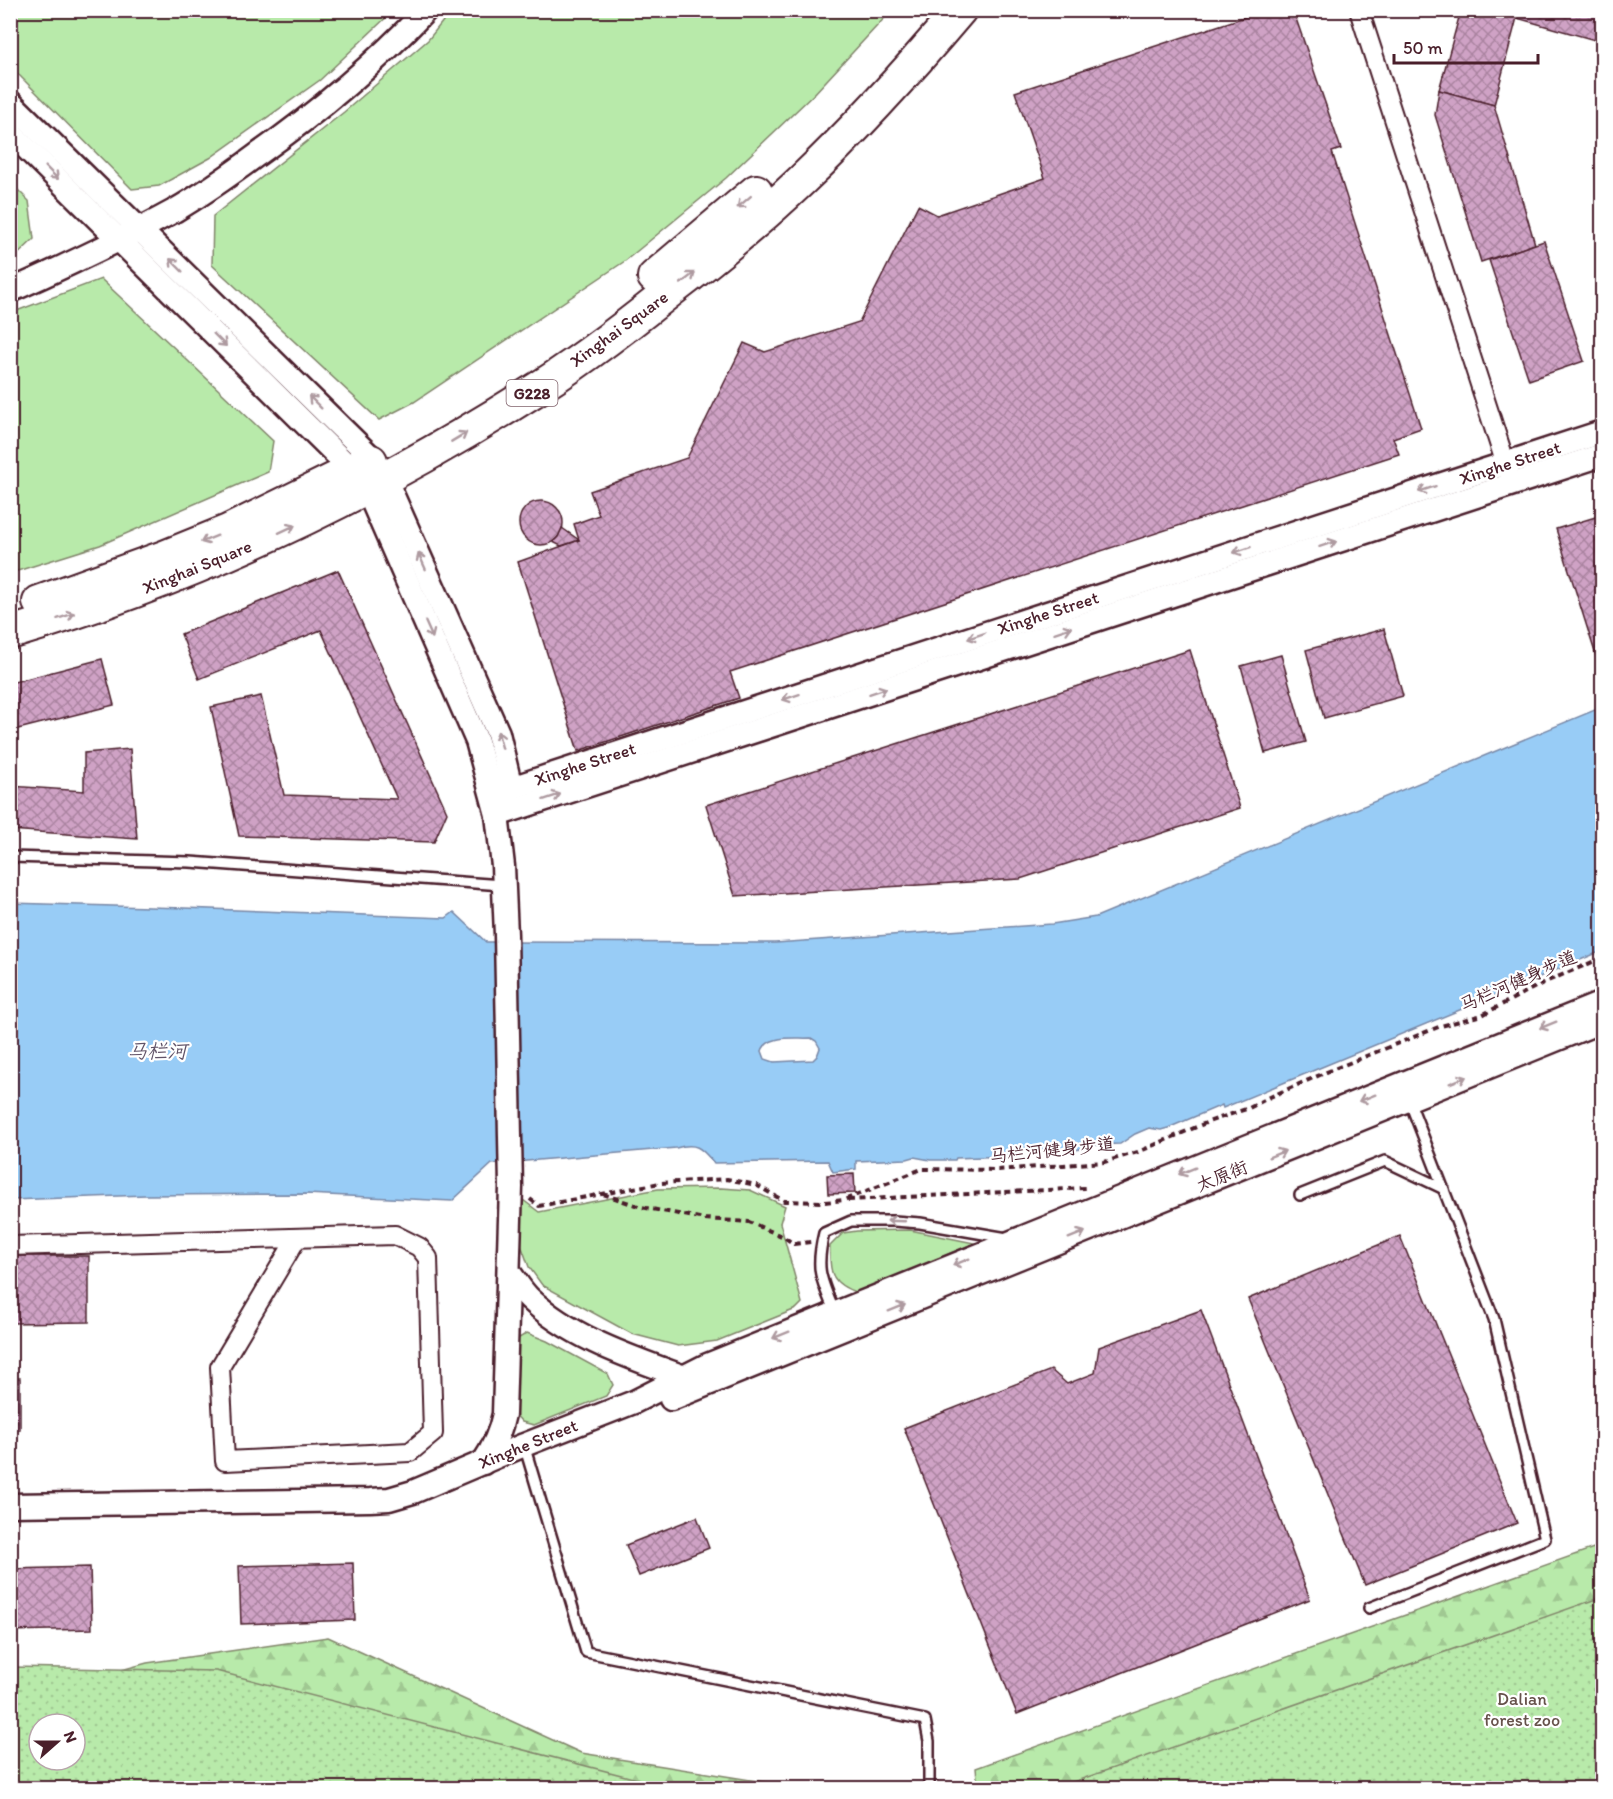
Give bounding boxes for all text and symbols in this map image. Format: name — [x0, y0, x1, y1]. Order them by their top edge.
scale bar — [1394, 27, 1538, 65]
text: 50 m — [1403, 37, 1443, 59]
one-way arrow — [45, 166, 60, 181]
one-way arrow — [736, 195, 752, 208]
one-way arrow — [169, 258, 184, 273]
one-way arrow — [679, 271, 695, 284]
street label: Xinghai Square — [566, 286, 672, 372]
one-way arrow — [213, 333, 228, 348]
road number: G228 — [506, 380, 558, 406]
one-way arrow — [307, 395, 322, 409]
one-way arrow — [450, 430, 467, 442]
street label: Xinghe Street — [1457, 436, 1564, 490]
one-way arrow — [1418, 485, 1437, 496]
one-way arrow — [277, 522, 295, 534]
one-way arrow — [200, 534, 218, 545]
street label: Xinghai Square — [139, 535, 255, 599]
one-way arrow — [1318, 538, 1337, 549]
one-way arrow — [1233, 545, 1252, 556]
one-way arrow — [416, 553, 427, 571]
street label: Xinghe Street — [995, 586, 1102, 640]
one-way arrow — [56, 609, 75, 620]
one-way arrow — [424, 620, 435, 639]
one-way arrow — [1053, 624, 1072, 635]
one-way arrow — [967, 631, 986, 642]
one-way arrow — [868, 684, 887, 695]
one-way arrow — [782, 692, 801, 703]
one-way arrow — [493, 731, 505, 750]
street label: Xinghe Street — [532, 737, 639, 791]
one-way arrow — [543, 790, 561, 801]
street label: 马栏河健身步道 — [1456, 945, 1580, 1017]
one-way arrow — [1540, 1020, 1558, 1031]
water label: 马栏河 — [127, 1039, 190, 1063]
one-way arrow — [1448, 1074, 1467, 1085]
one-way arrow — [1359, 1093, 1377, 1104]
street label: 马栏河健身步道 — [988, 1132, 1116, 1168]
one-way arrow — [1267, 1147, 1286, 1158]
street label: 太原街 — [1193, 1156, 1251, 1196]
one-way arrow — [1178, 1166, 1196, 1177]
one-way arrow — [886, 1216, 906, 1227]
one-way arrow — [1067, 1229, 1086, 1240]
one-way arrow — [953, 1257, 971, 1268]
one-way arrow — [887, 1302, 905, 1313]
one-way arrow — [772, 1330, 790, 1341]
street label: Xinghe Street — [475, 1414, 581, 1474]
park label: Dalian forest zoo — [1484, 1688, 1560, 1731]
north arrow — [27, 1712, 87, 1772]
text: N — [60, 1728, 81, 1745]

